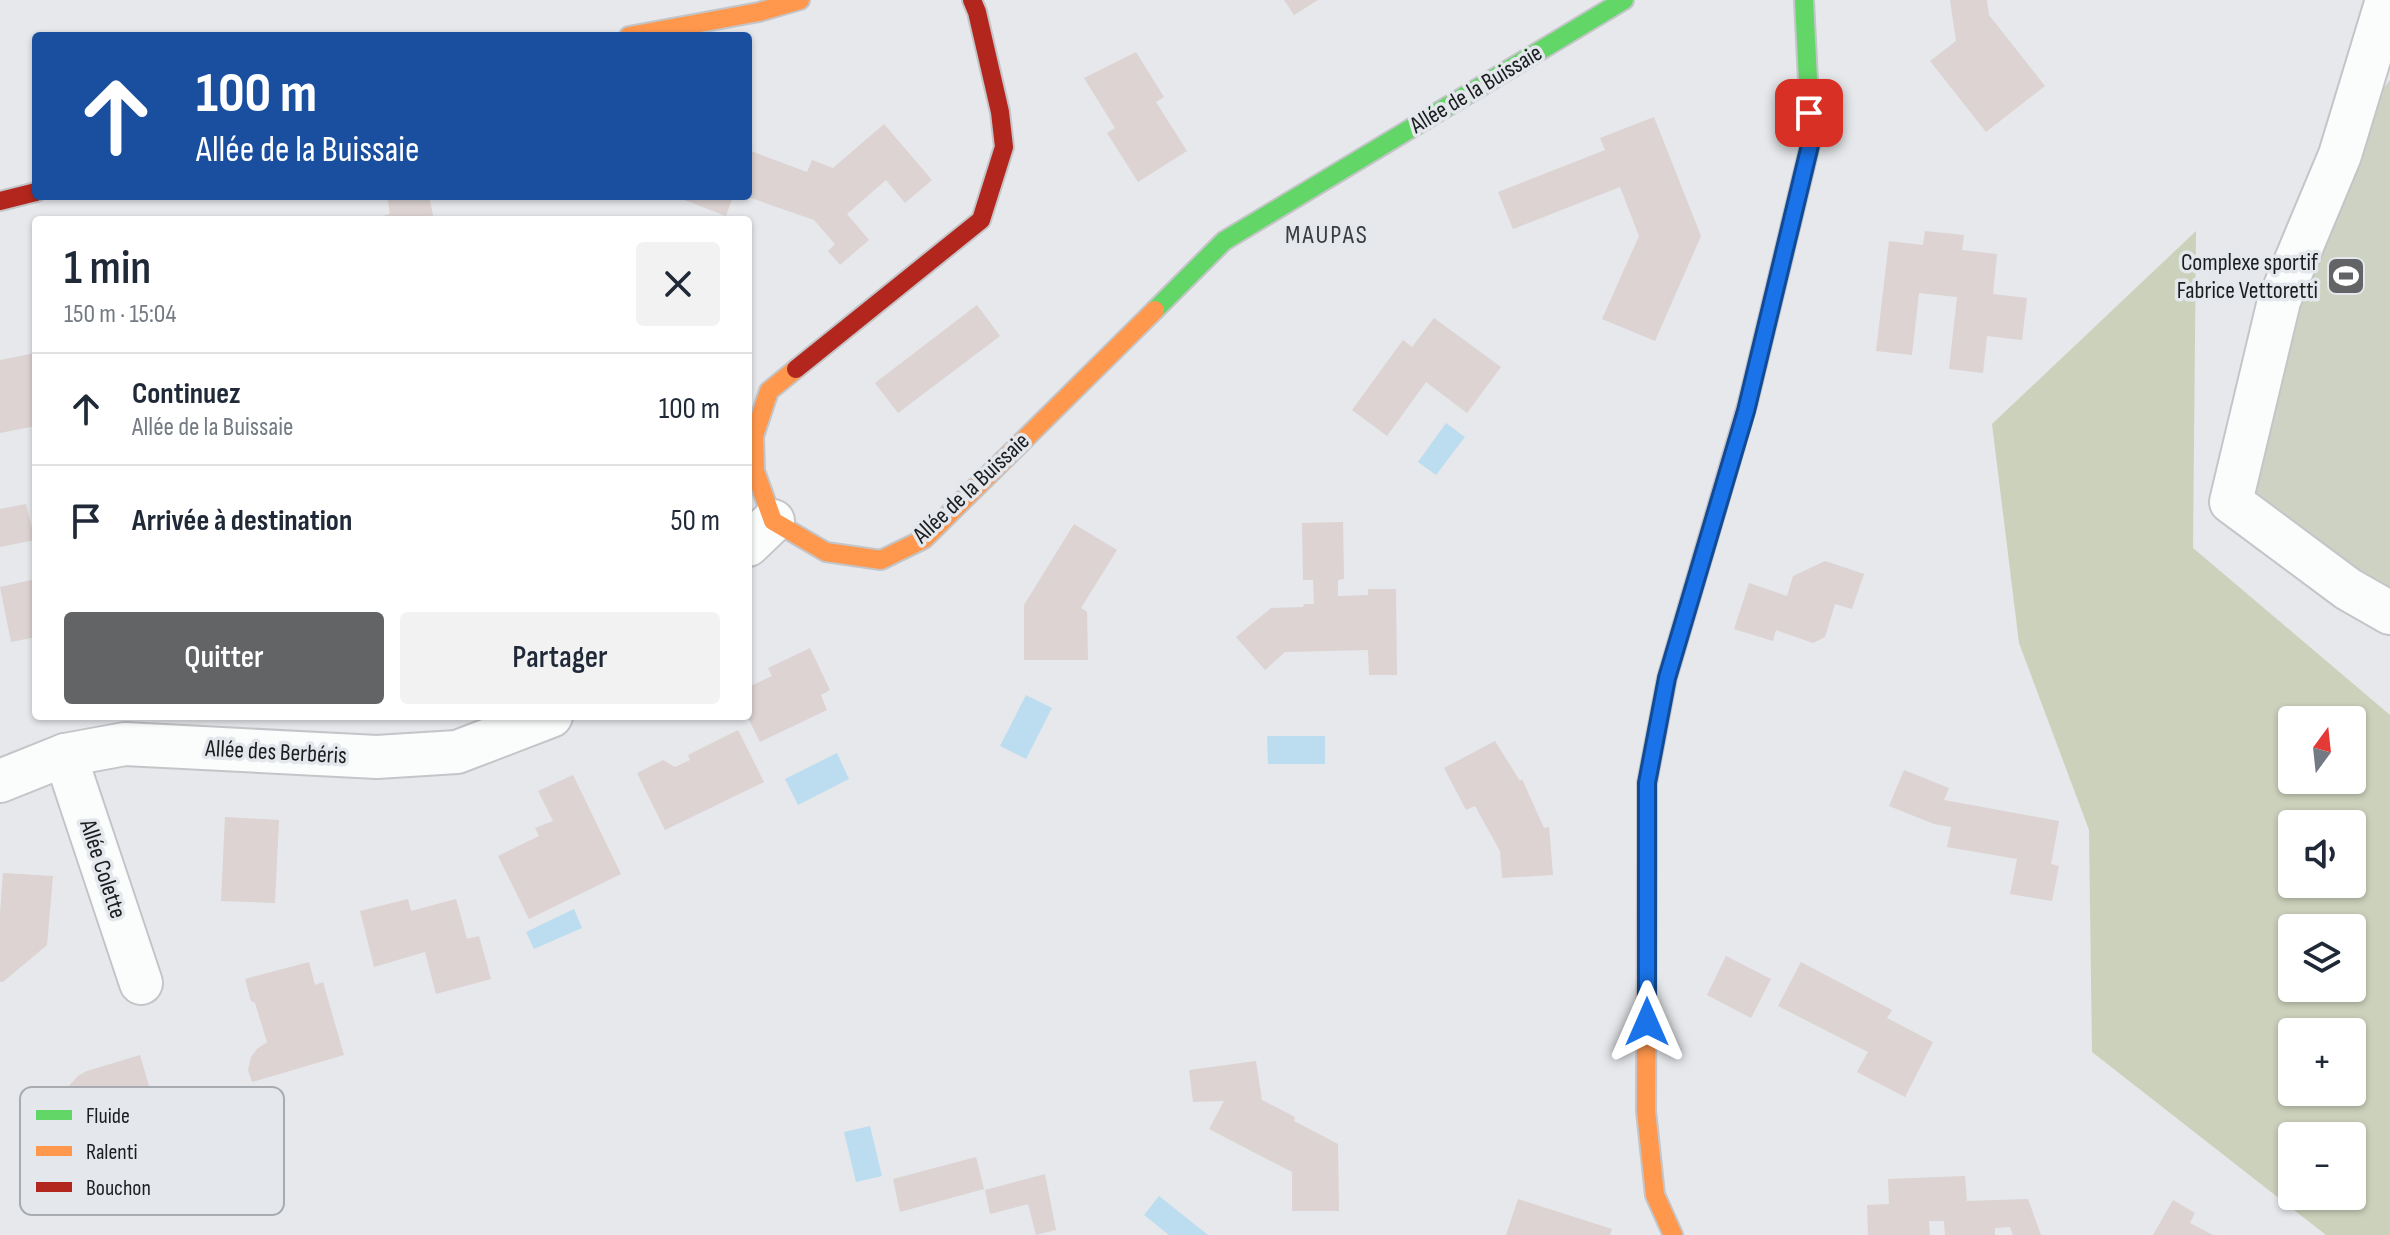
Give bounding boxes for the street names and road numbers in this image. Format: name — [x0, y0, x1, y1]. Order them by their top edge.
street label: Allée de la Buissaie — [1404, 38, 1547, 140]
street label: Allée de la Buissaie — [906, 427, 1035, 550]
street label: Allée des Berbéris — [204, 734, 347, 770]
street label: Allée Colette — [73, 815, 133, 922]

